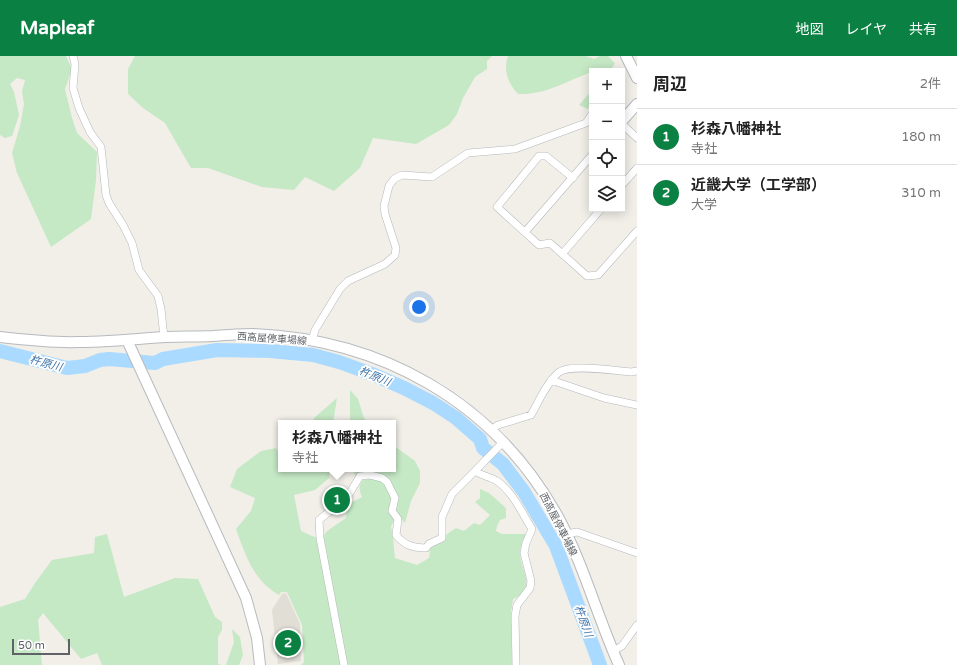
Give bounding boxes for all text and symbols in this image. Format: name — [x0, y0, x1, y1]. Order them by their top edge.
text: Mapleaf — [20, 17, 94, 39]
text: 地図 — [795, 21, 823, 38]
text: レイヤ — [845, 21, 887, 38]
text: 共有 — [909, 21, 937, 38]
map controls — [589, 68, 625, 212]
button: + — [589, 68, 625, 104]
text: 周辺 — [653, 74, 687, 95]
text: 2件 — [920, 76, 941, 92]
button: − — [589, 104, 625, 140]
text: 杉森八幡神社 — [691, 120, 781, 138]
text: 1 — [662, 129, 670, 145]
text: 180 m — [901, 129, 941, 145]
button: locate — [589, 140, 625, 176]
text: 寺社 — [691, 141, 717, 157]
button: layers — [589, 176, 625, 212]
text: 近畿大学（工学部） — [691, 176, 826, 194]
text: 2 — [662, 185, 670, 201]
text: 310 m — [901, 185, 941, 201]
text: 大学 — [691, 197, 717, 213]
your location — [409, 297, 429, 317]
street label: 西高屋停車場線 — [237, 331, 307, 347]
water label: 杵原川 — [28, 353, 64, 374]
water label: 杵原川 — [357, 364, 393, 389]
popup — [278, 420, 396, 472]
text: 杉森八幡神社 — [292, 429, 382, 447]
text: 寺社 — [292, 450, 318, 466]
pin: 1 — [324, 485, 350, 515]
street label: 西高屋停車場線 — [537, 491, 579, 558]
water label: 杵原川 — [572, 603, 596, 640]
pin: 2 — [275, 628, 301, 658]
scale bar — [12, 637, 70, 656]
text: 50 m — [18, 639, 45, 652]

